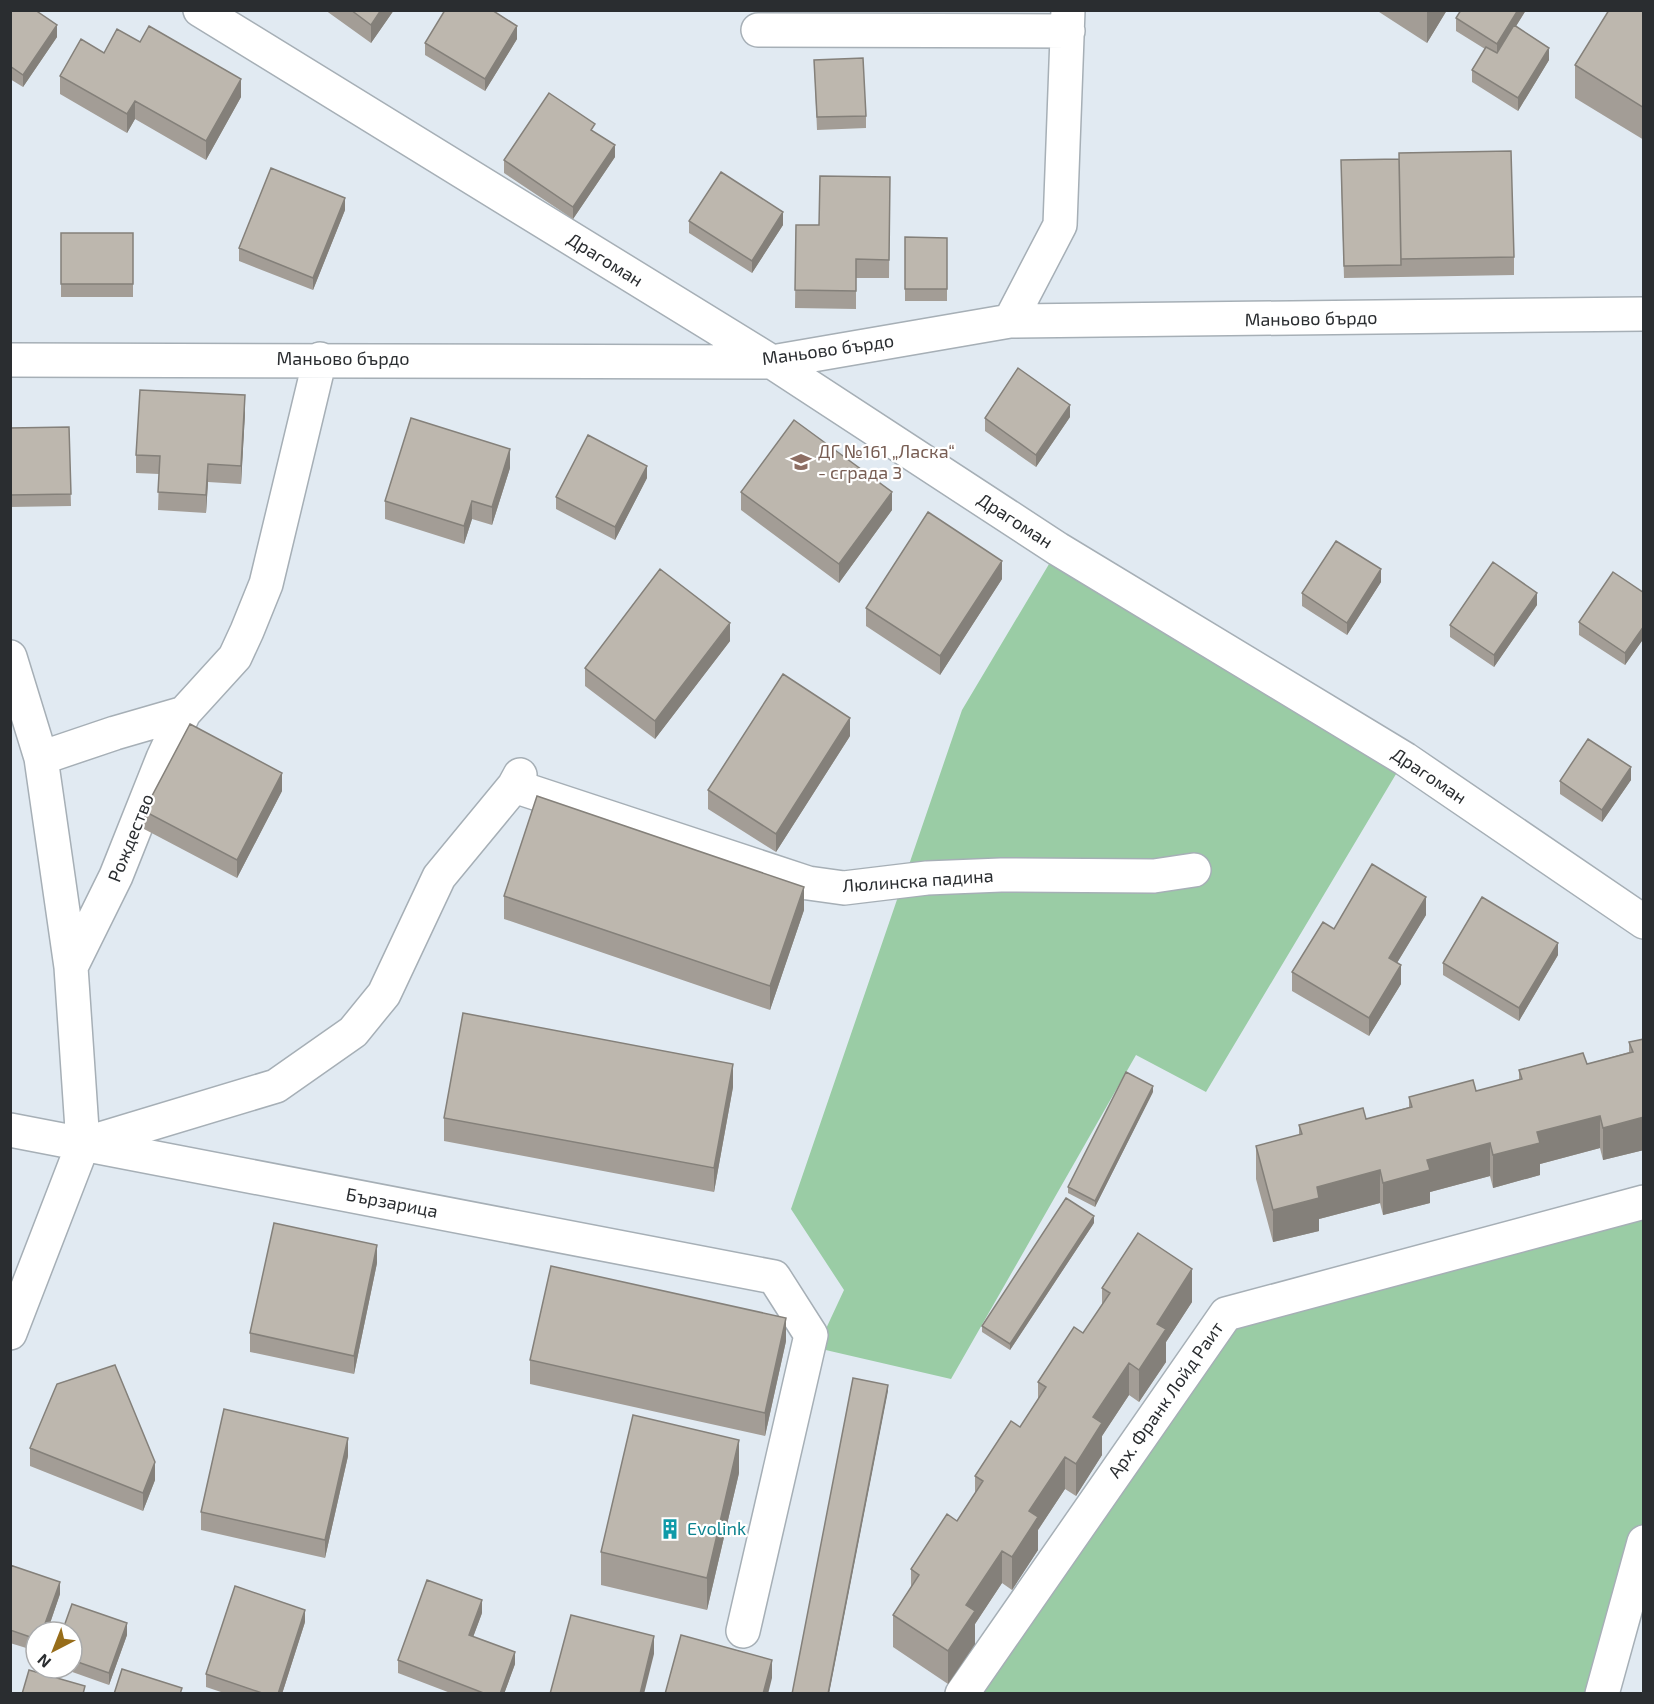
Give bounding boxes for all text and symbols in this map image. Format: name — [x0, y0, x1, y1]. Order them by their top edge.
street label: Драгоман — [564, 227, 647, 291]
street label: Маньово бърдо — [1244, 306, 1378, 330]
street label: Маньово бърдо — [760, 329, 895, 369]
street label: Маньово бърдо — [277, 347, 409, 369]
place label: ДГ №161 „Ласка“ - сграда 3 — [818, 440, 955, 483]
school or university icon: ДГ №161 „Ласка“ - сграда 3 — [789, 450, 813, 474]
street label: Драгоман — [974, 488, 1057, 553]
street label: Драгоман — [1388, 742, 1471, 808]
street label: Рождество — [102, 790, 158, 885]
street label: Люлинска падина — [842, 864, 994, 896]
street label: Бързарица — [344, 1182, 440, 1222]
street label: Арх. Франк Лойд Раит — [1103, 1317, 1228, 1482]
building icon: Evolink — [658, 1517, 682, 1541]
place label: Evolink — [687, 1517, 746, 1539]
north arrow — [24, 1620, 84, 1680]
text: N — [33, 1651, 54, 1672]

